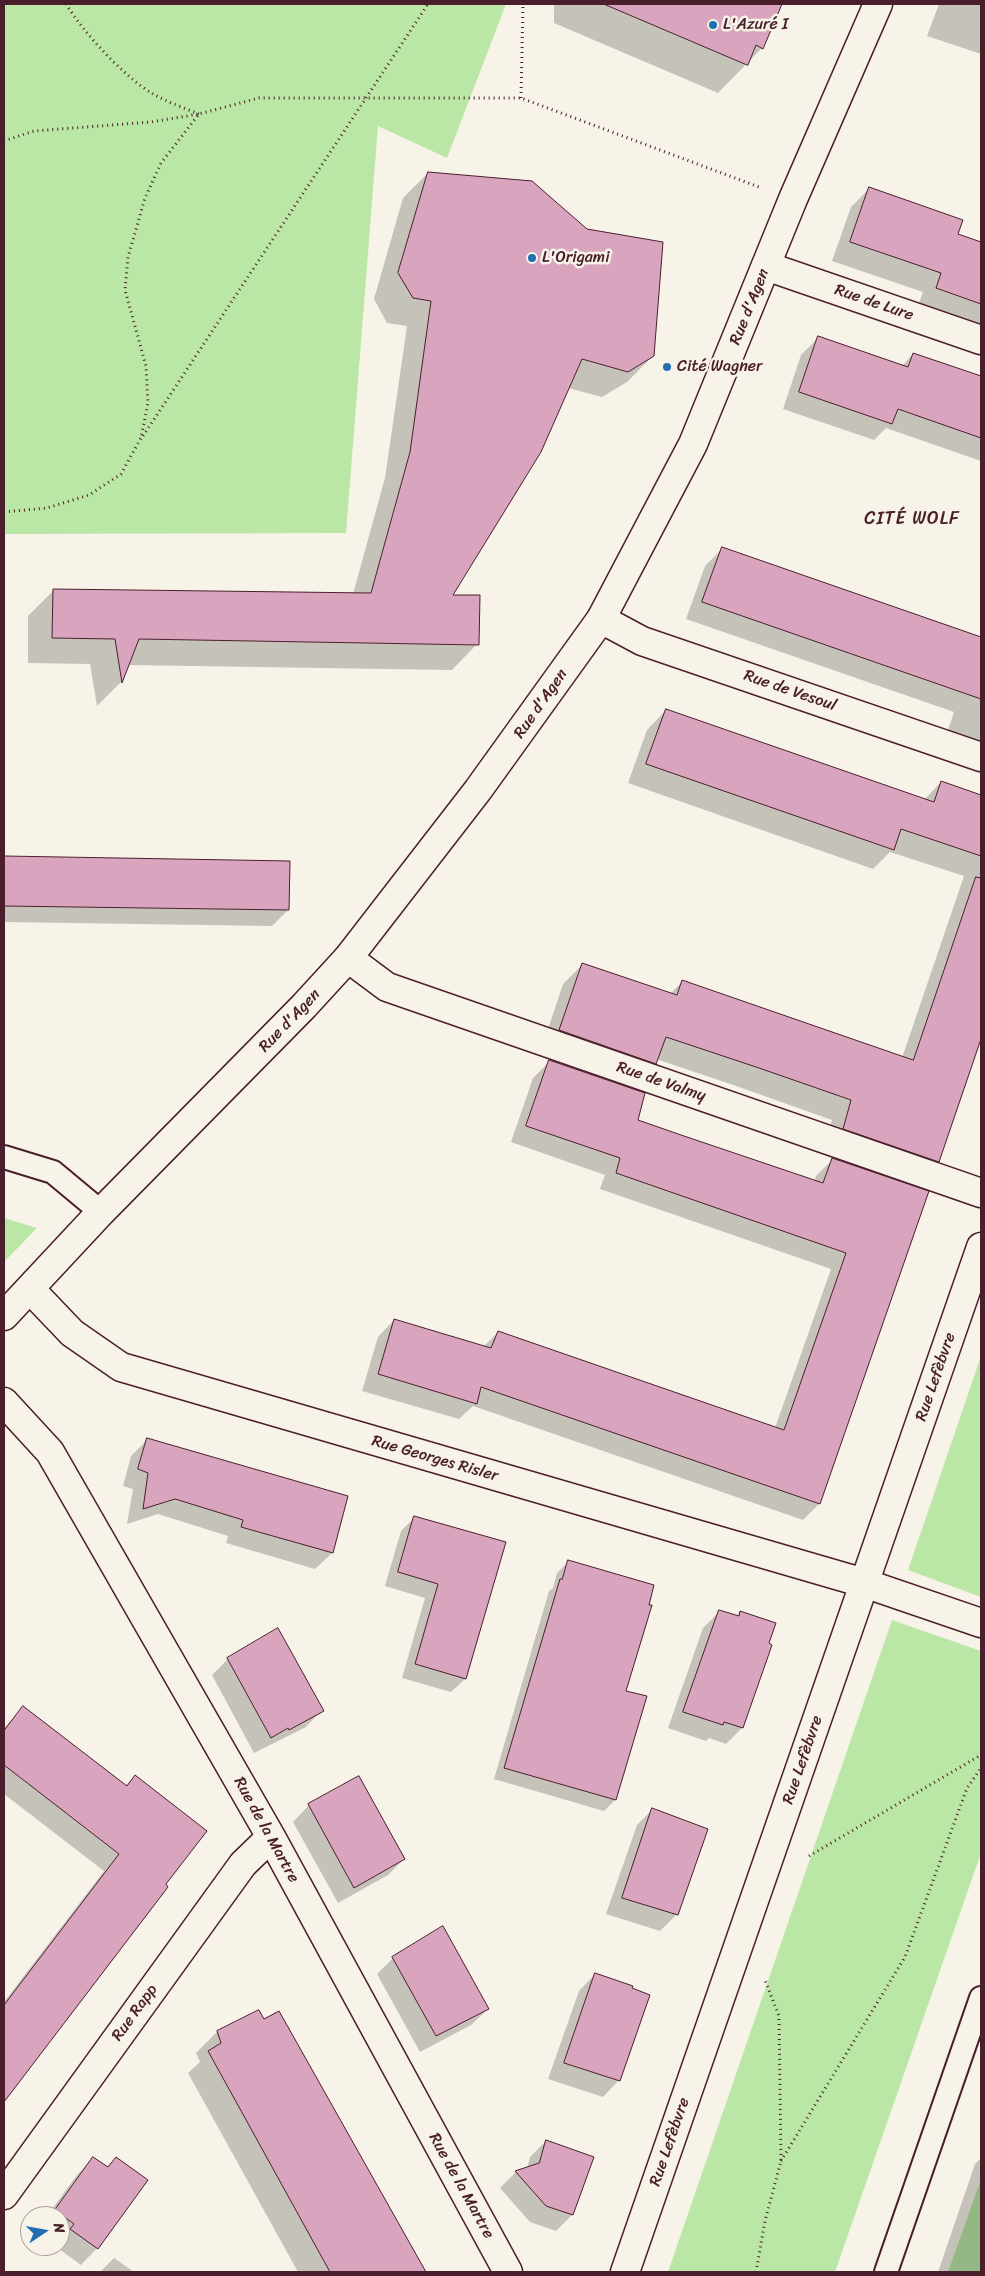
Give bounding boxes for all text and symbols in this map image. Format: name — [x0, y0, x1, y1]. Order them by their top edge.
place label: L'Azuré I — [723, 15, 788, 35]
marker: L'Azuré I — [707, 19, 719, 31]
place label: L'Origami — [542, 248, 610, 268]
marker: L'Origami — [526, 252, 538, 264]
street label: Rue d'Agen — [726, 266, 774, 348]
street label: Rue de Lure — [832, 281, 916, 325]
place label: Cité Wagner — [677, 357, 763, 377]
marker: Cité Wagner — [661, 361, 673, 373]
district label: CITÉ WOLF — [863, 508, 961, 530]
street label: Rue d'Agen — [510, 665, 572, 743]
street label: Rue de Vesoul — [741, 666, 839, 716]
street label: Rue d'Agen — [255, 985, 325, 1057]
street label: Rue de Valmy — [614, 1058, 708, 1106]
street label: Rue Lefèbvre — [912, 1330, 960, 1424]
street label: Rue Georges Risler — [369, 1432, 501, 1486]
street label: Rue Lefèbvre — [779, 1713, 827, 1807]
street label: Rue de la Martre — [229, 1774, 303, 1886]
street label: Rue Rapp — [108, 1981, 162, 2045]
street label: Rue Lefèbvre — [646, 2095, 694, 2189]
street label: Rue de la Martre — [424, 2130, 498, 2242]
north arrow — [20, 2206, 70, 2256]
text: N — [46, 2221, 72, 2235]

